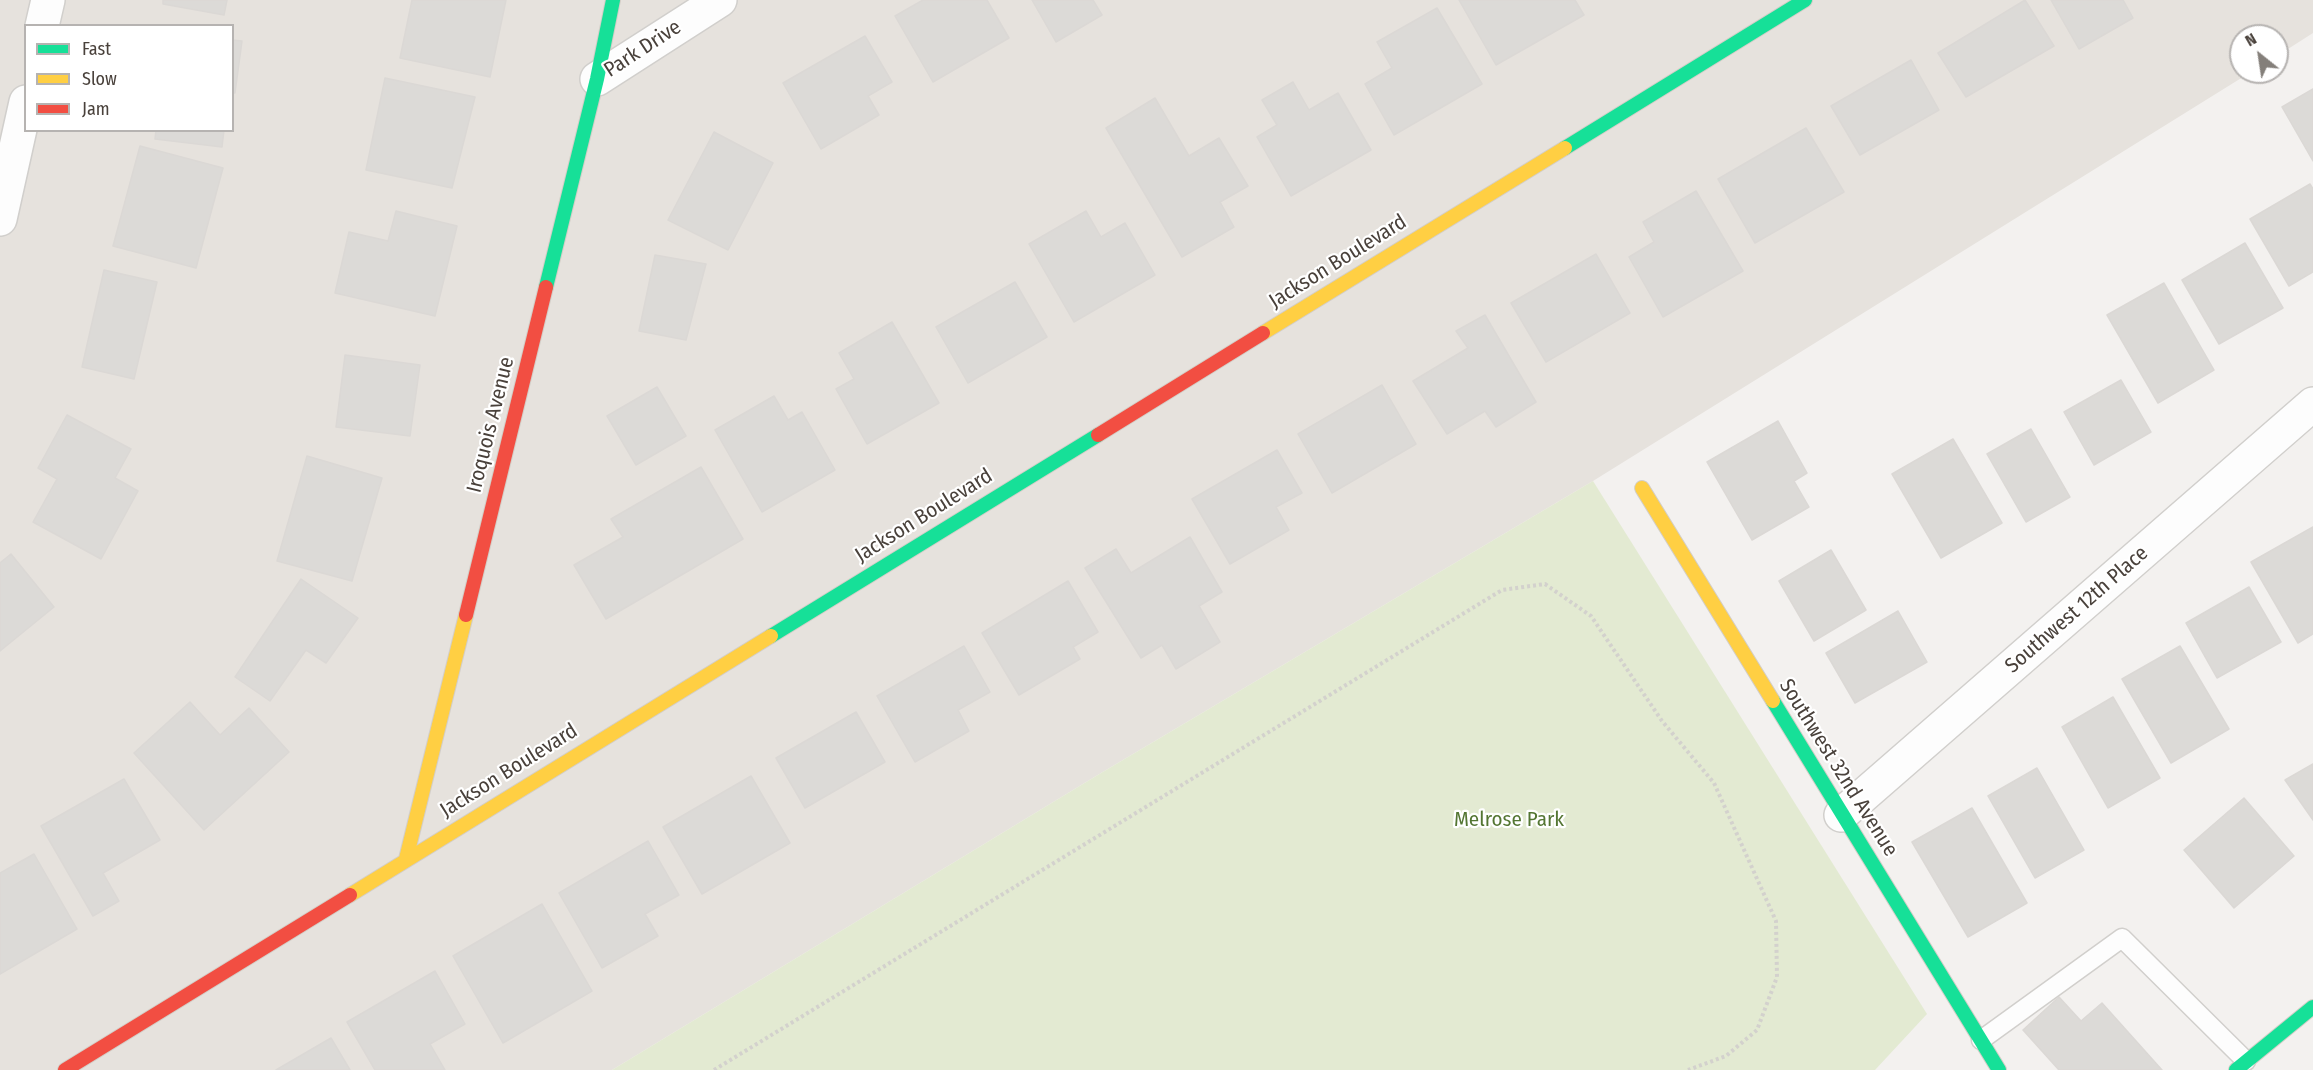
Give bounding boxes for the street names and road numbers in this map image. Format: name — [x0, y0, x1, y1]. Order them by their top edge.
street label: Park Drive — [600, 15, 686, 83]
street label: Jackson Boulevard — [1265, 210, 1411, 314]
street label: Iroquois Avenue — [462, 355, 520, 495]
street label: Jackson Boulevard — [851, 464, 997, 568]
street label: Southwest 12th Place — [2000, 541, 2154, 679]
street label: Southwest 32nd Avenue — [1773, 675, 1903, 861]
street label: Jackson Boulevard — [436, 719, 582, 823]

